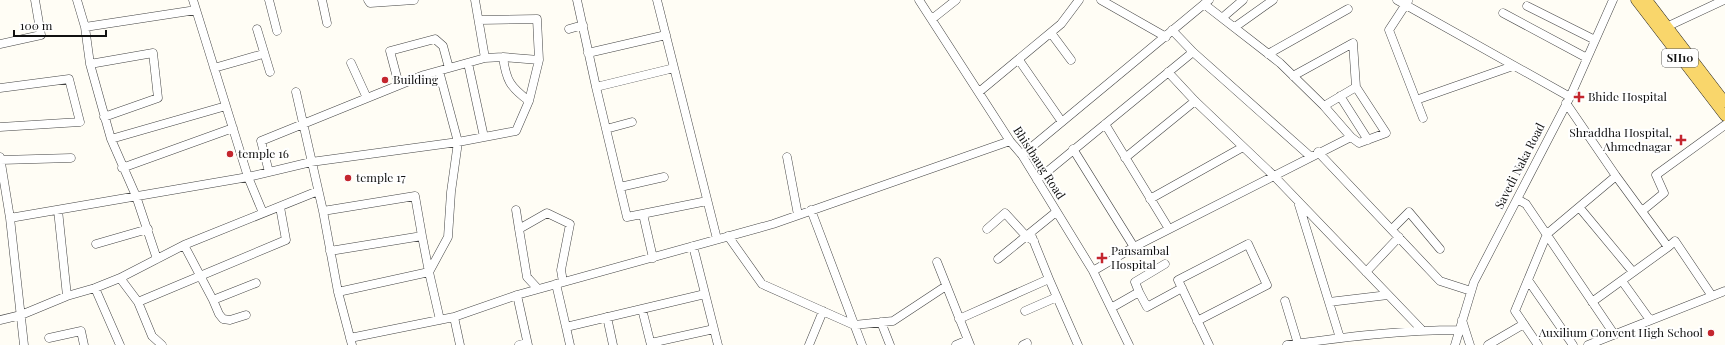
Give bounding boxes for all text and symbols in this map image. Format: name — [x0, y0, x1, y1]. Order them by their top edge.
scale bar — [14, 12, 106, 38]
text: 100 m — [20, 17, 53, 33]
road number: SH10 — [1662, 49, 1698, 67]
place label: Building — [393, 71, 439, 87]
marker: Building — [380, 75, 390, 85]
place label: Bhide Hospital — [1588, 88, 1667, 104]
marker: Bhide Hospital — [1573, 91, 1585, 103]
street label: Savedi Naka Road — [1491, 120, 1548, 211]
street label: Bhistbaug Road — [1010, 123, 1069, 202]
place label: Shraddha Hospital, Ahmednagar — [1569, 124, 1673, 154]
marker: Shraddha Hospital, Ahmednagar — [1675, 134, 1687, 146]
place label: temple 16 — [238, 145, 289, 161]
marker: temple 16 — [225, 149, 235, 159]
place label: temple 17 — [356, 169, 406, 185]
marker: temple 17 — [343, 173, 353, 183]
place label: Pansambal Hospital — [1111, 242, 1170, 272]
marker: Pansambal Hospital — [1096, 252, 1108, 264]
place label: Auxilium Convent High School — [1538, 324, 1704, 340]
marker: Auxilium Convent High School — [1706, 328, 1716, 338]

